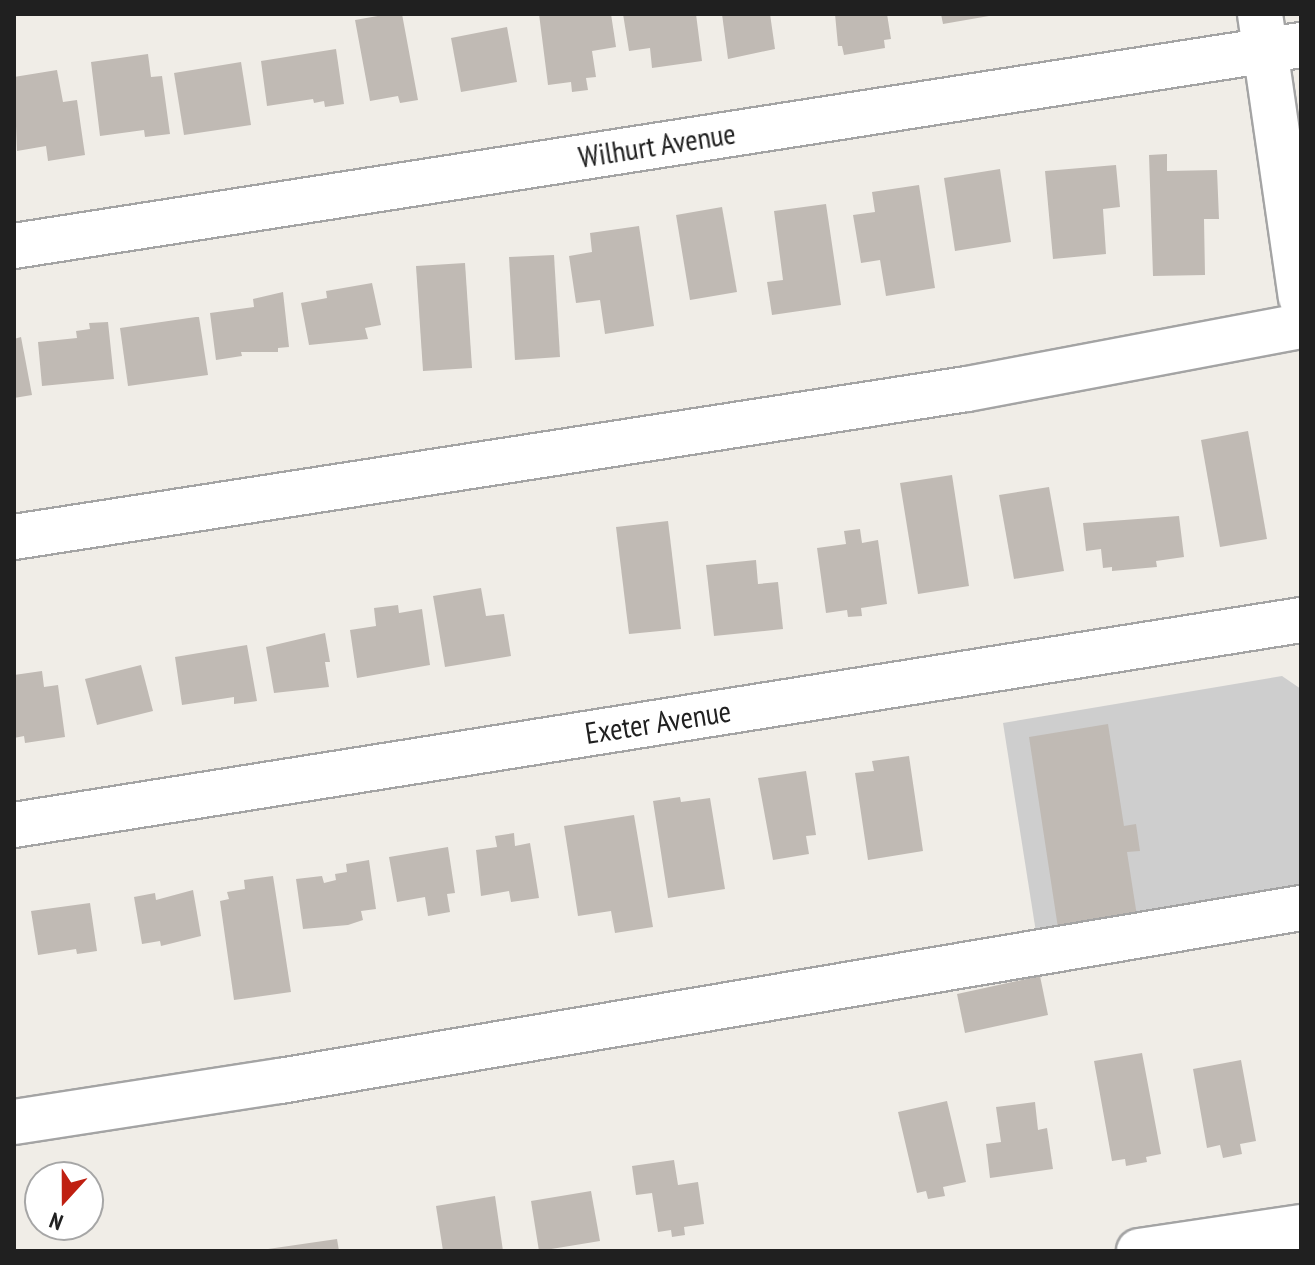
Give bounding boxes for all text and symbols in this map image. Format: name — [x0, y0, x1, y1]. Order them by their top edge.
street label: Wilhurt Avenue — [576, 115, 738, 175]
street label: Exeter Avenue — [582, 693, 734, 751]
north arrow — [24, 1161, 104, 1241]
text: N — [46, 1206, 67, 1237]

